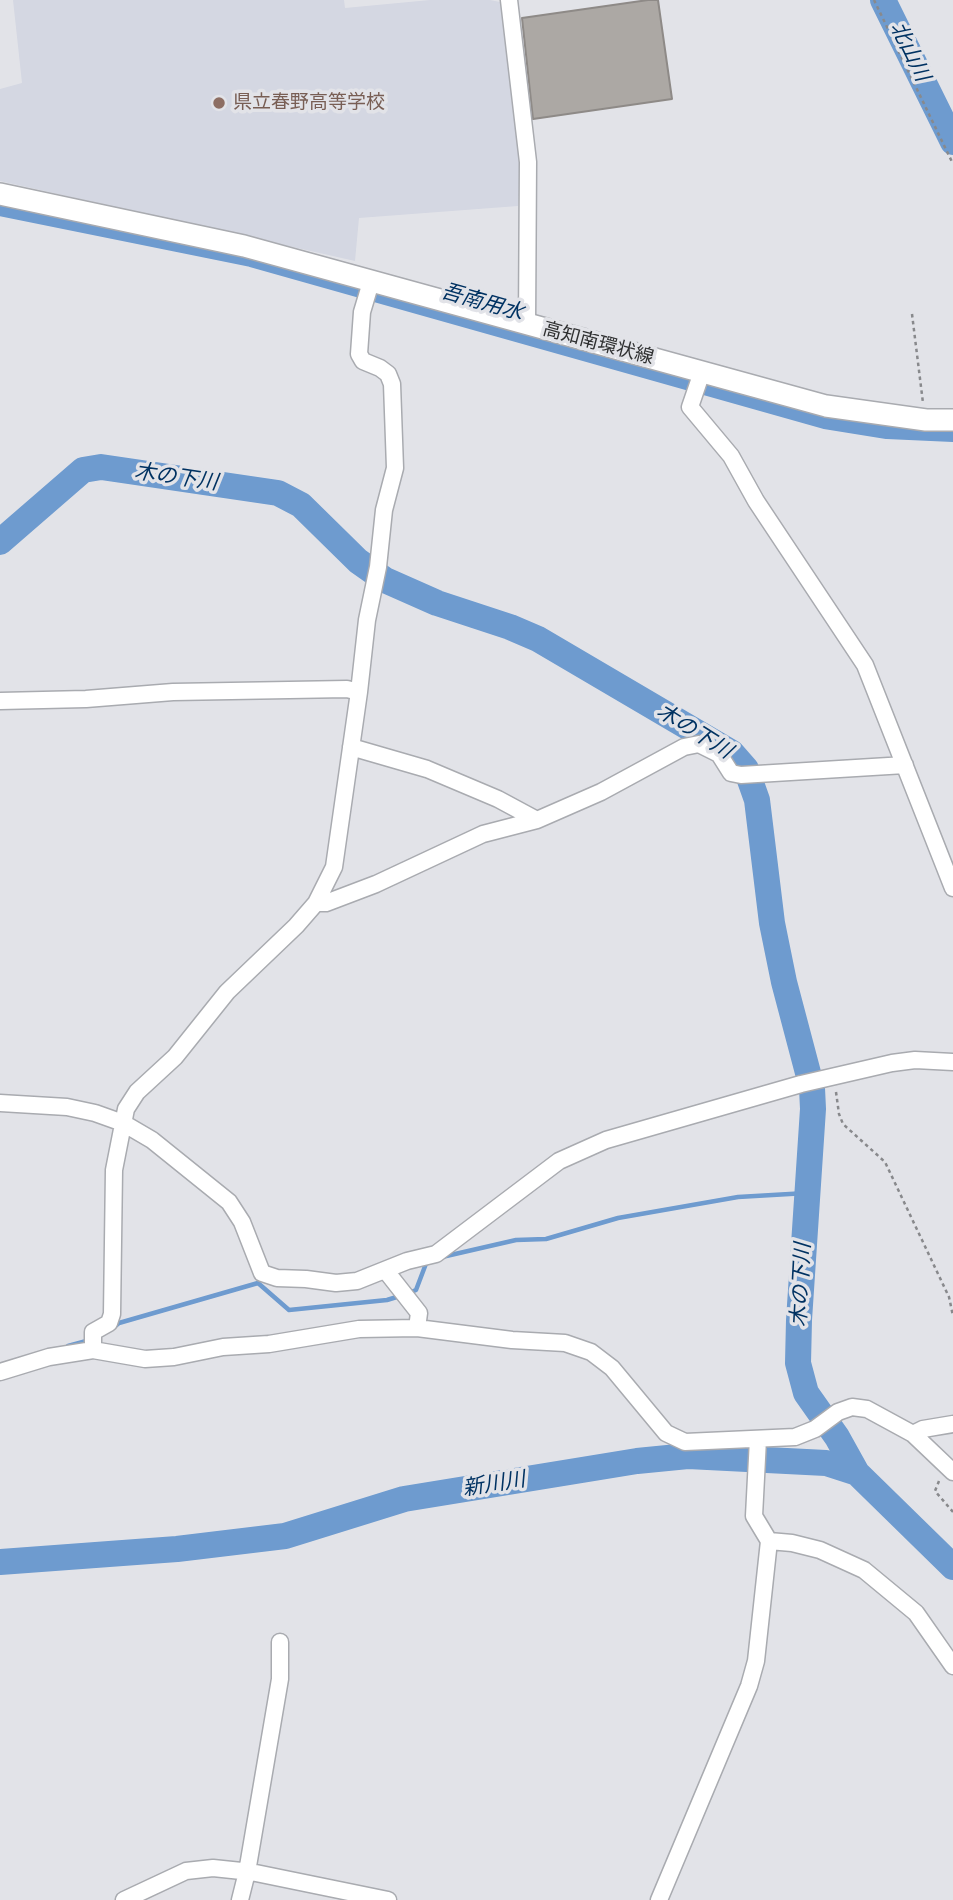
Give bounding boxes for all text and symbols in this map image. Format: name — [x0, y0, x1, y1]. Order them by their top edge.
water label: 北山川 — [884, 18, 934, 86]
place label: 県立春野高等学校 — [233, 92, 385, 114]
marker: 県立春野高等学校 — [211, 95, 227, 111]
water label: 吾南用水 — [438, 279, 526, 327]
street label: 高知南環状線 — [540, 318, 656, 370]
water label: 木の下川 — [133, 460, 219, 496]
water label: 木の下川 — [652, 699, 736, 765]
water label: 木の下川 — [787, 1242, 817, 1328]
water label: 新川川 — [461, 1468, 527, 1502]

